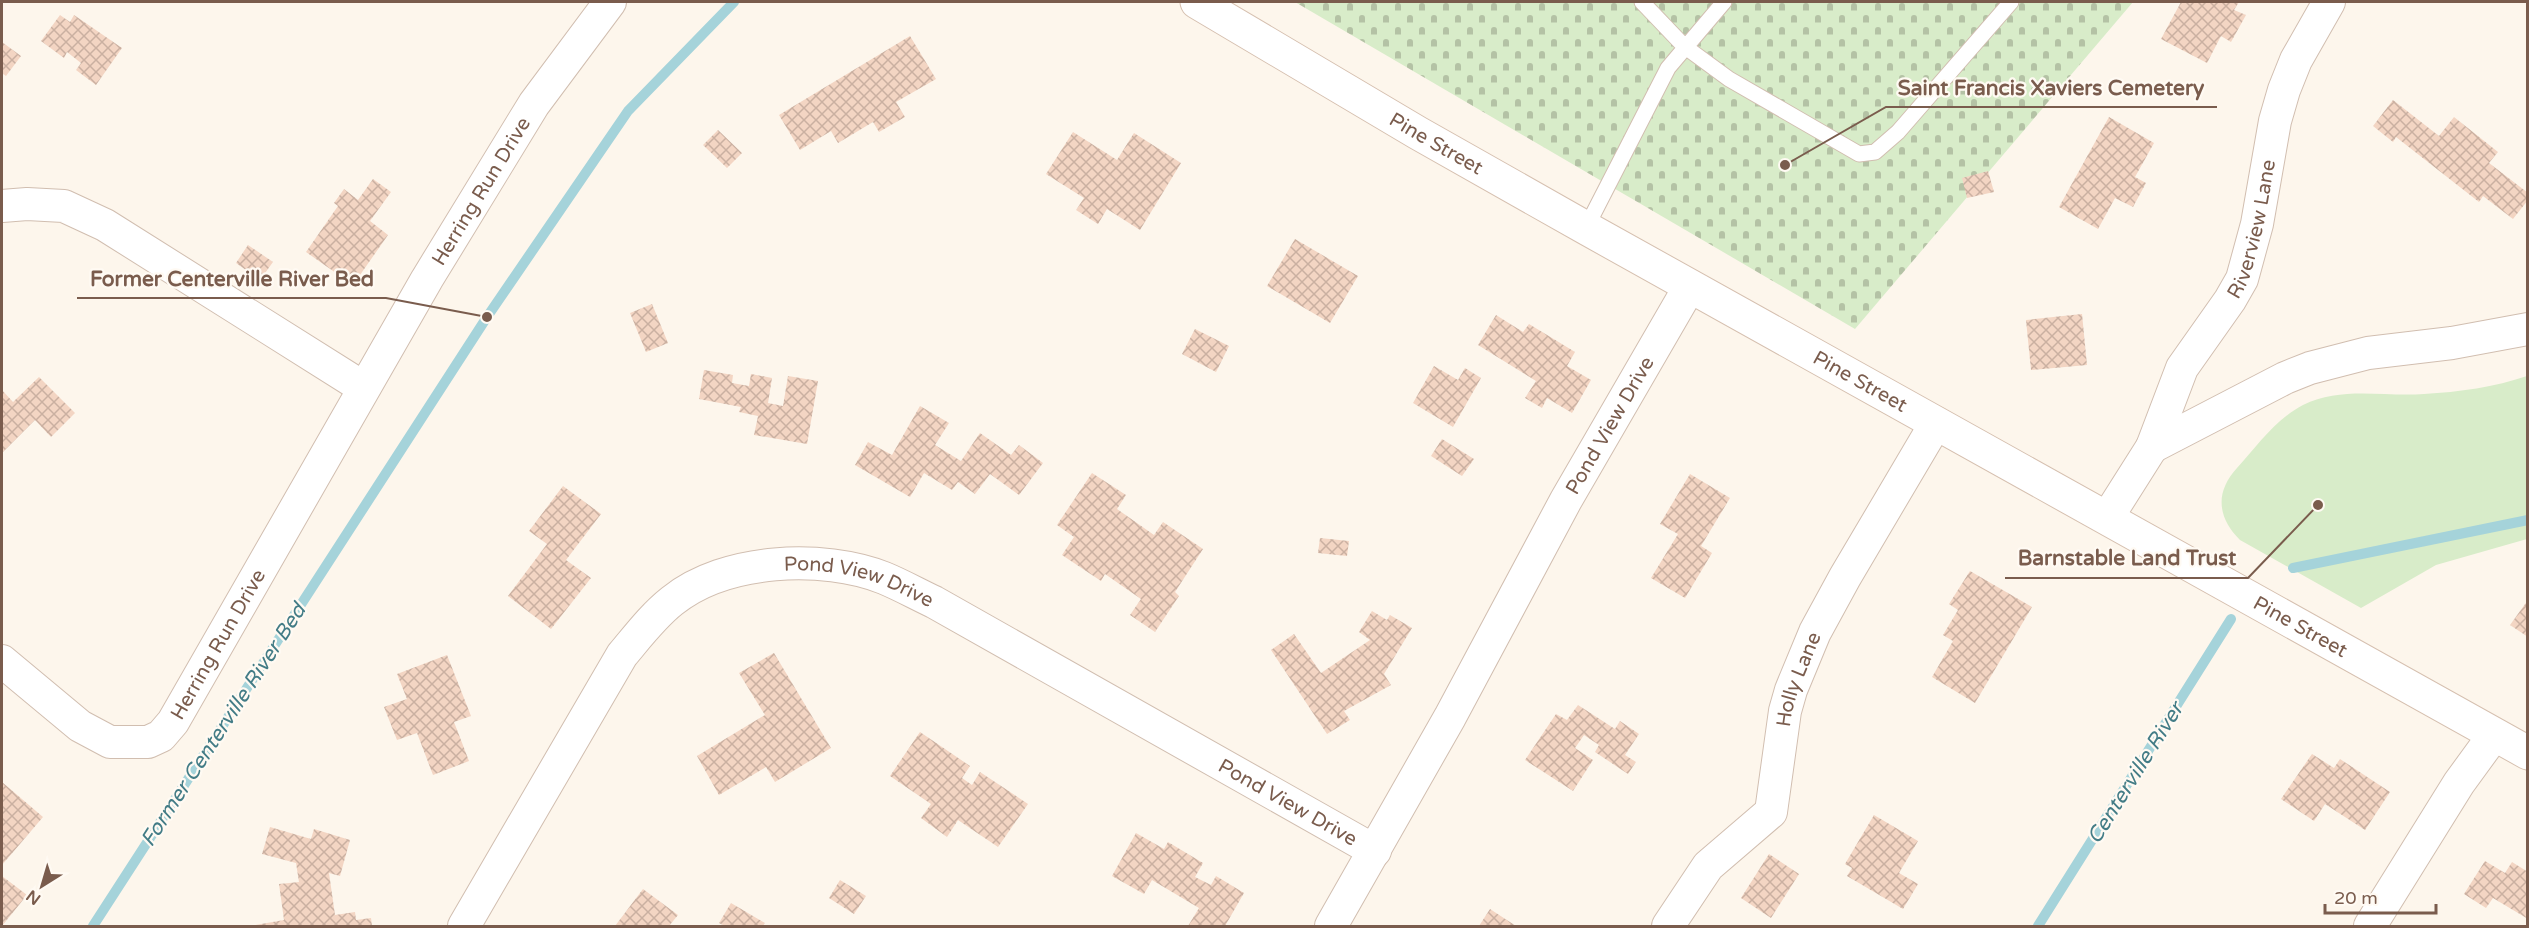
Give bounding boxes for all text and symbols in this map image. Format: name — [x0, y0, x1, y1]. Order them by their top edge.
callout: Saint Francis Xaviers Cemetery — [1886, 68, 2217, 107]
text: Saint Francis Xaviers Cemetery — [1898, 76, 2205, 101]
street label: Pine Street — [1385, 108, 1487, 181]
street label: Herring Run Drive — [427, 113, 536, 270]
street label: Riverview Lane — [2222, 158, 2281, 303]
callout: Former Centerville River Bed — [77, 259, 386, 298]
text: Former Centerville River Bed — [90, 267, 374, 292]
street label: Pine Street — [1809, 346, 1912, 418]
street label: Pond View Drive — [1561, 352, 1660, 499]
callout: Barnstable Land Trust — [2005, 539, 2248, 578]
text: Barnstable Land Trust — [2018, 546, 2236, 571]
street label: Pond View Drive — [784, 552, 937, 613]
street label: Herring Run Drive — [166, 565, 271, 724]
street label: Pine Street — [2249, 591, 2352, 663]
water label: Former Centerville River Bed — [136, 597, 313, 851]
street label: Holly Lane — [1772, 629, 1827, 728]
water label: Centerville River — [2082, 696, 2190, 848]
street label: Pond View Drive — [1214, 754, 1361, 851]
north arrow — [12, 856, 72, 916]
scale bar — [2325, 877, 2436, 915]
text: N — [22, 885, 45, 909]
text: 20 m — [2334, 887, 2378, 909]

